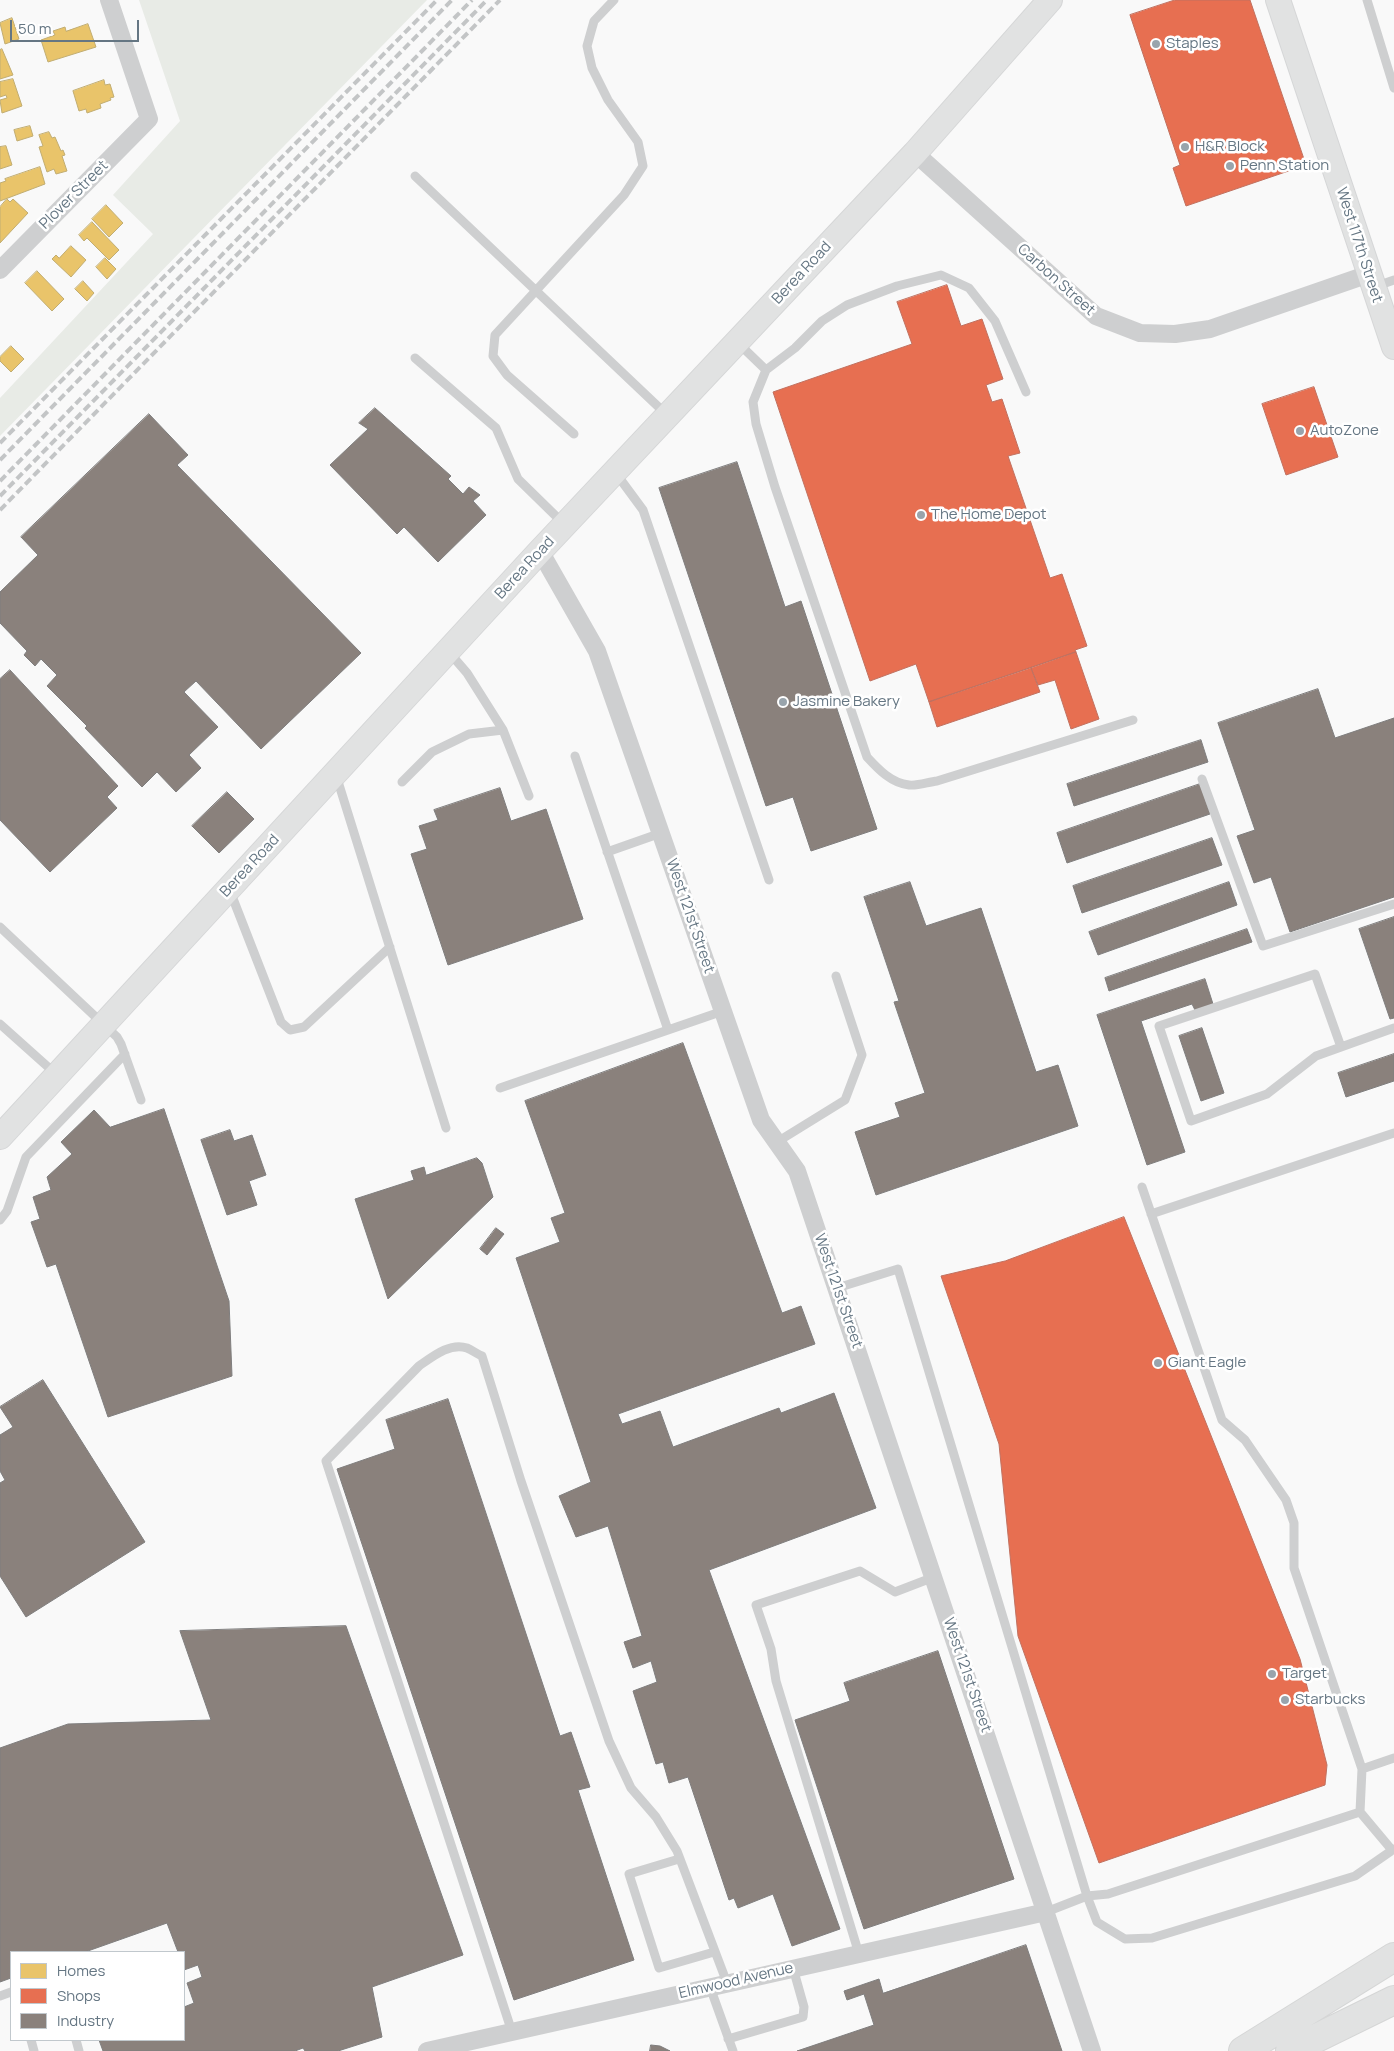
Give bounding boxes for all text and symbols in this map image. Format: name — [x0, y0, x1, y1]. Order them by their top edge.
scale bar — [12, 10, 141, 42]
text: 50 m — [18, 18, 52, 39]
place label: Staples — [1166, 35, 1219, 53]
marker: Staples — [1150, 38, 1162, 50]
place label: H&R Block — [1195, 138, 1265, 156]
marker: H&R Block — [1179, 141, 1191, 153]
street label: Plover Street — [36, 157, 112, 233]
place label: Penn Station — [1240, 157, 1329, 175]
marker: Penn Station — [1224, 160, 1236, 172]
street label: West 117th Street — [1332, 185, 1386, 305]
street label: Berea Road — [769, 238, 835, 308]
street label: Carbon Street — [1013, 240, 1099, 320]
place label: AutoZone — [1310, 422, 1379, 440]
marker: AutoZone — [1294, 425, 1306, 437]
place label: The Home Depot — [931, 506, 1047, 524]
marker: The Home Depot — [915, 509, 927, 521]
street label: Berea Road — [492, 533, 558, 603]
place label: Jasmine Bakery — [793, 693, 900, 711]
marker: Jasmine Bakery — [777, 696, 789, 708]
street label: Berea Road — [217, 831, 283, 901]
street label: West 121st Street — [662, 856, 718, 976]
street label: West 121st Street — [810, 1231, 866, 1351]
place label: Giant Eagle — [1168, 1354, 1246, 1372]
marker: Giant Eagle — [1152, 1357, 1164, 1369]
street label: West 121st Street — [939, 1615, 995, 1735]
place label: Target — [1282, 1665, 1327, 1683]
marker: Target — [1266, 1668, 1278, 1680]
place label: Starbucks — [1295, 1691, 1365, 1709]
marker: Starbucks — [1279, 1694, 1291, 1706]
legend — [10, 1951, 185, 2041]
street label: Elmwood Avenue — [677, 1959, 795, 2003]
text: Homes — [57, 1960, 105, 1981]
text: Shops — [57, 1985, 101, 2006]
text: Industry — [57, 2010, 114, 2031]

